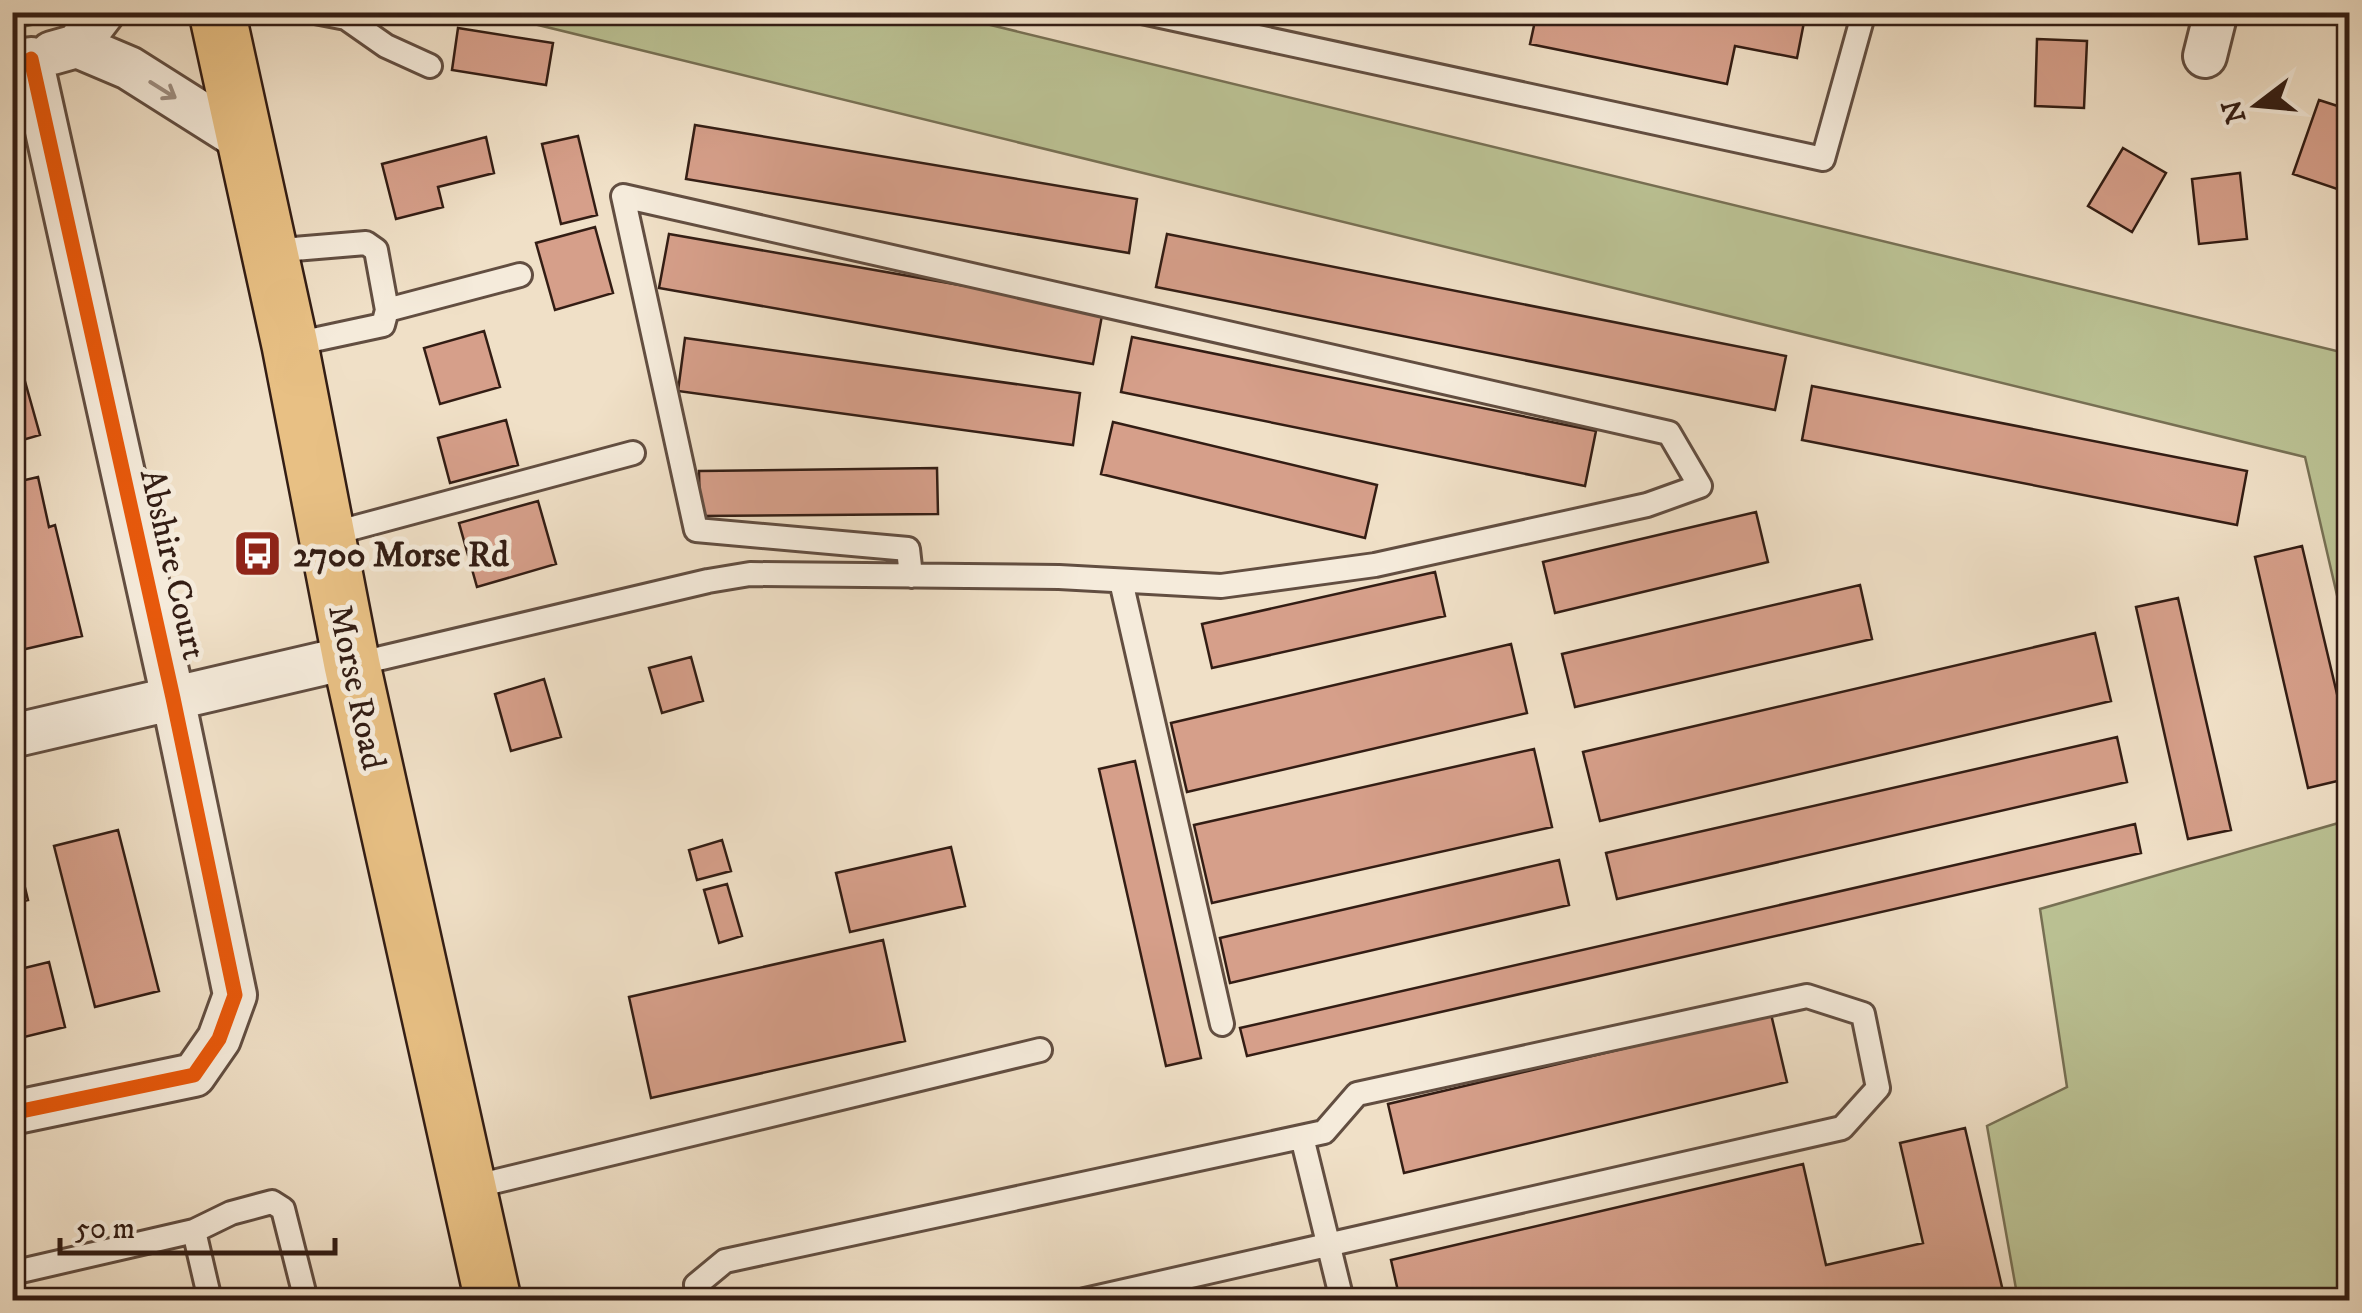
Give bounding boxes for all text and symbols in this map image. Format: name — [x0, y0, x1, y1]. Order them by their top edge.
north arrow — [2207, 55, 2307, 155]
one-way arrow — [149, 80, 177, 100]
text: N — [2214, 96, 2254, 127]
street label: Abshire Court — [129, 465, 215, 664]
bus stop icon: 2700 Morse Rd — [232, 528, 284, 580]
place label: 2700 Morse Rd — [293, 534, 509, 578]
street label: Morse Road — [317, 601, 395, 774]
scale bar — [60, 1193, 335, 1255]
text: 50 m — [75, 1211, 135, 1248]

